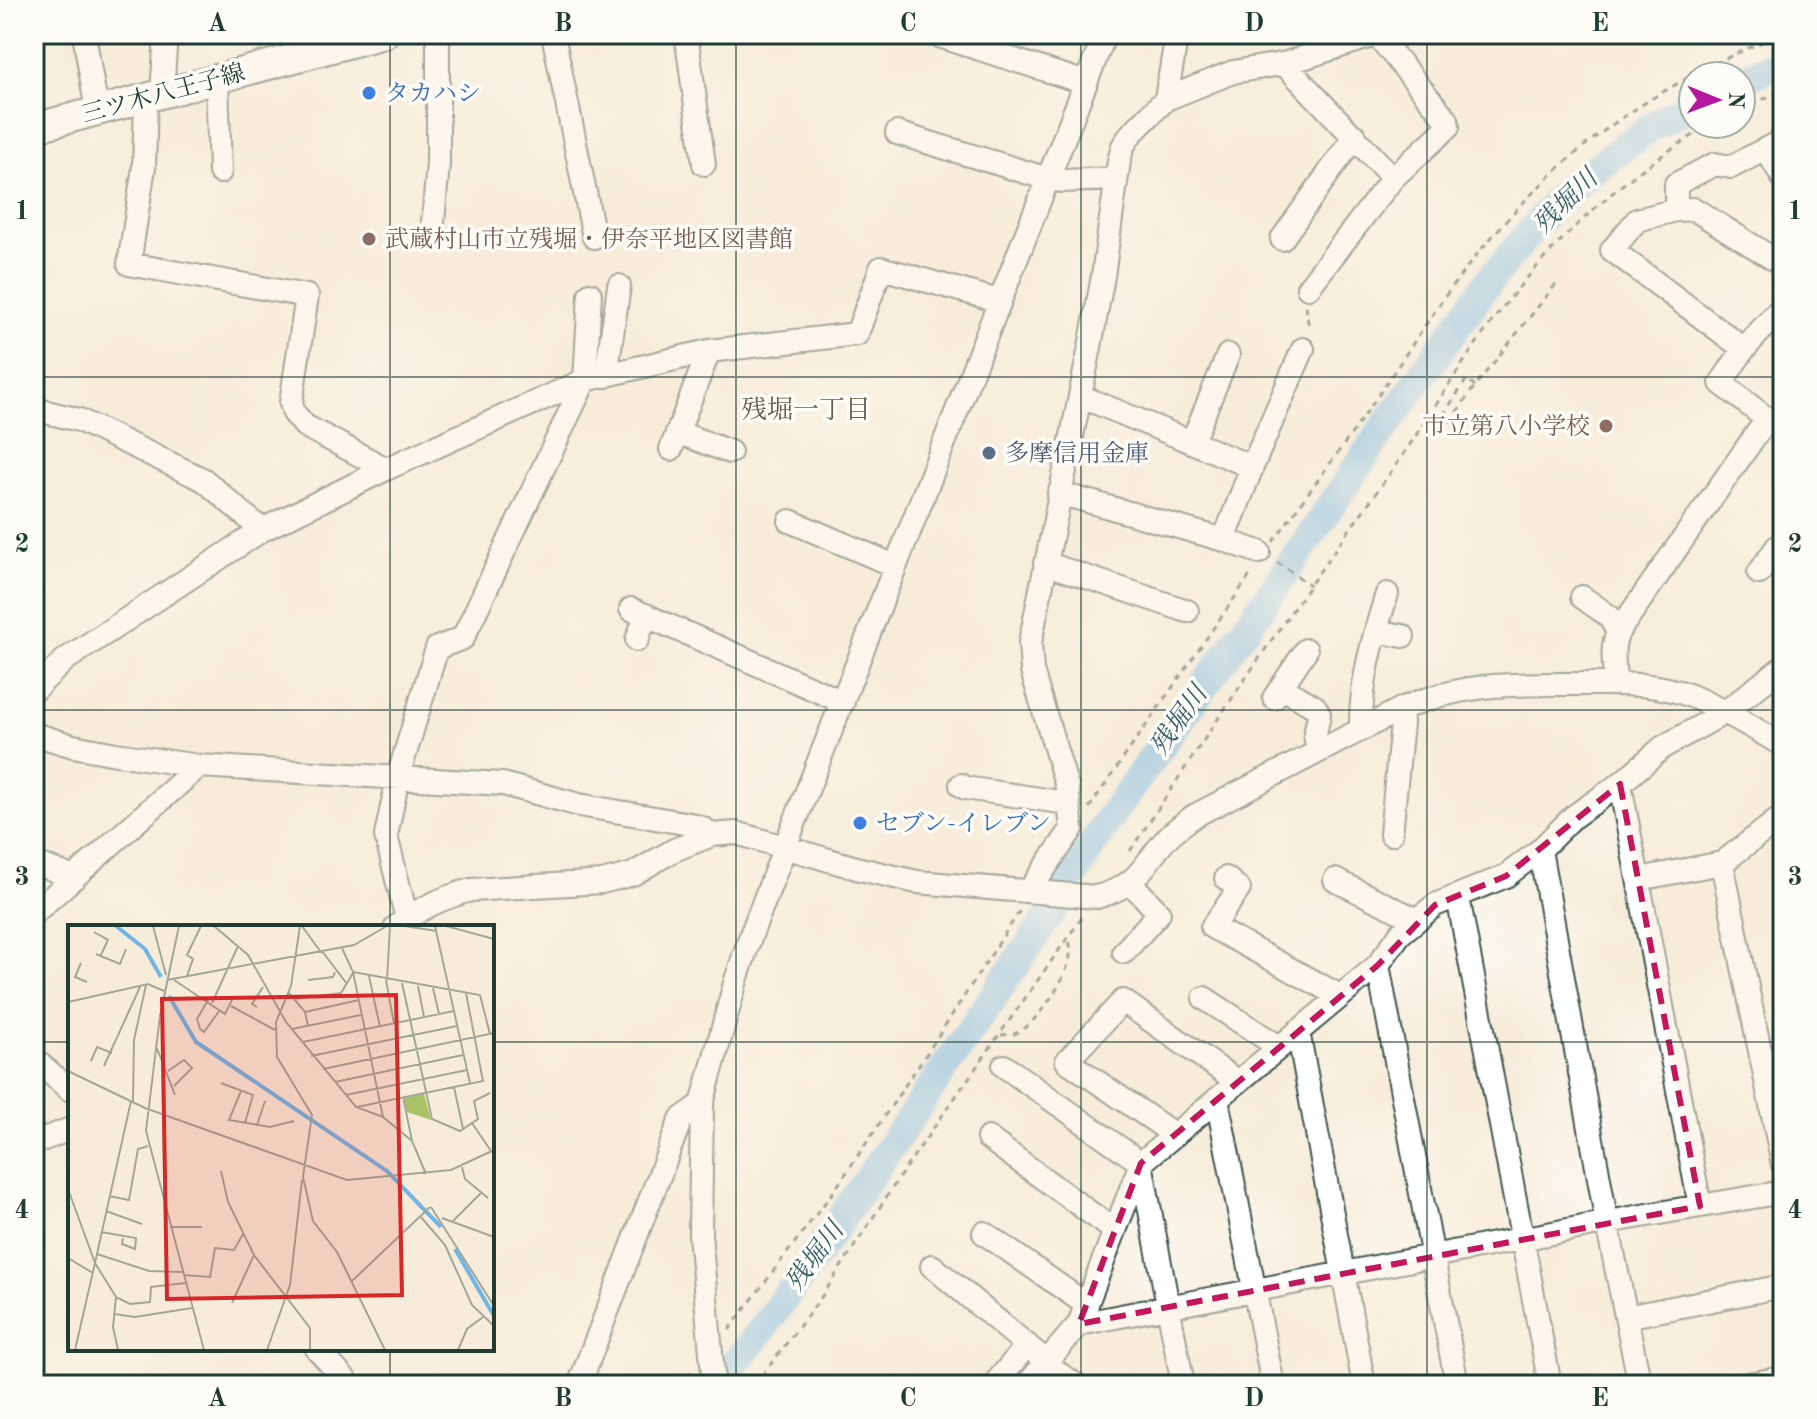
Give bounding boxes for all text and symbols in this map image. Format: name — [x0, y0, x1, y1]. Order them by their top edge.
text: A — [207, 11, 227, 37]
text: B — [554, 11, 572, 37]
text: C — [899, 11, 917, 37]
text: D — [1244, 11, 1264, 37]
text: E — [1591, 11, 1609, 37]
street label: 三ツ木八王子線 — [78, 59, 248, 128]
north arrow — [1677, 60, 1757, 140]
place label: タカハシ — [385, 82, 481, 107]
marker: タカハシ — [360, 84, 378, 102]
text: N — [1724, 92, 1746, 109]
water label: 残堀川 — [1528, 162, 1605, 239]
text: 1 — [14, 199, 30, 225]
text: 1 — [1787, 199, 1803, 225]
place label: 武蔵村山市立残堀・伊奈平地区図書館 — [385, 226, 793, 253]
marker: 武蔵村山市立残堀・伊奈平地区図書館 — [360, 230, 378, 248]
district label: 残堀一丁目 — [741, 396, 871, 424]
place label: 市立第八小学校 — [1422, 413, 1590, 440]
marker: 市立第八小学校 — [1597, 417, 1615, 435]
place label: 多摩信用金庫 — [1005, 440, 1149, 467]
marker: 多摩信用金庫 — [980, 444, 998, 462]
text: 2 — [14, 532, 30, 558]
text: 2 — [1787, 532, 1803, 558]
water label: 残堀川 — [1145, 678, 1214, 761]
place label: セブン-イレブン — [876, 811, 1051, 837]
marker: セブン-イレブン — [851, 814, 869, 832]
text: 3 — [14, 865, 30, 891]
text: 3 — [1787, 865, 1803, 891]
inset map — [68, 925, 494, 1351]
text: 4 — [14, 1198, 30, 1224]
text: 4 — [1787, 1198, 1803, 1224]
water label: 残堀川 — [781, 1214, 851, 1296]
text: A — [207, 1386, 227, 1412]
text: B — [554, 1386, 572, 1412]
text: C — [899, 1386, 917, 1412]
text: D — [1244, 1386, 1264, 1412]
text: E — [1591, 1386, 1609, 1412]

